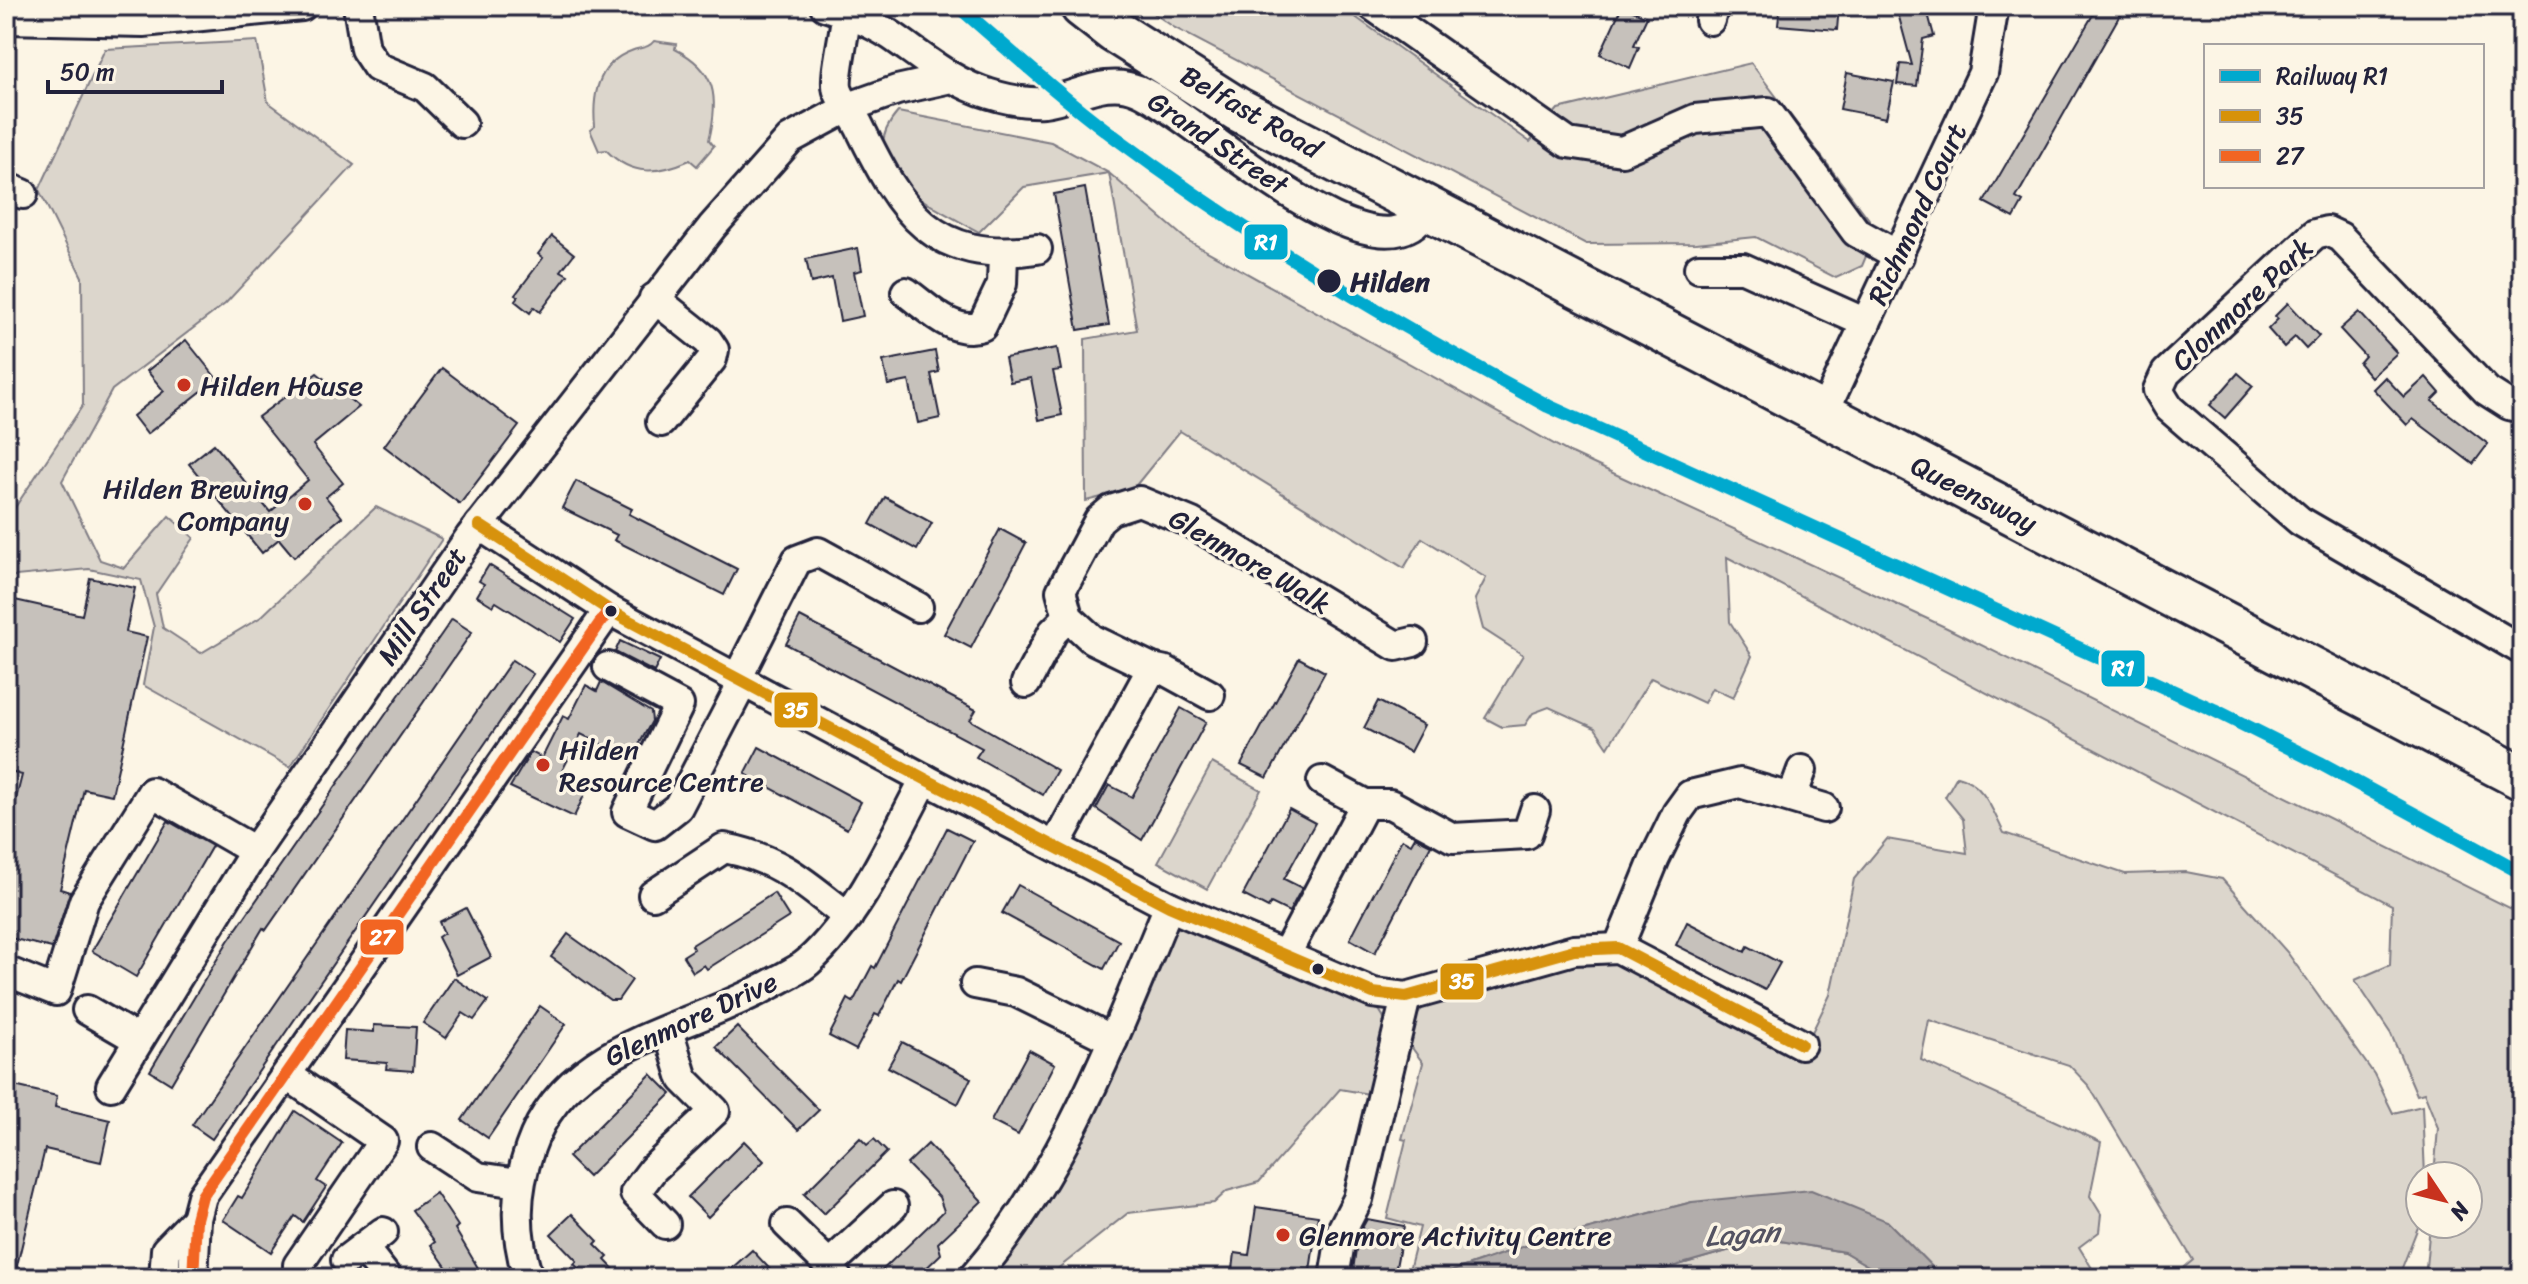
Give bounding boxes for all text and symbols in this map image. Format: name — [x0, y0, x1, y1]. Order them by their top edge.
scale bar — [48, 44, 222, 94]
legend — [2204, 44, 2484, 188]
text: 50 m — [60, 51, 115, 93]
street label: Belfast Road — [1171, 52, 1333, 174]
text: Railway R1 — [2276, 55, 2388, 97]
street label: Grand Street — [1137, 78, 1300, 209]
text: 35 — [2276, 95, 2304, 137]
street label: Richmond Court — [1853, 115, 1981, 313]
text: 27 — [2276, 135, 2305, 177]
line badge: R1 — [1243, 223, 1289, 261]
text: R1 — [1254, 223, 1278, 262]
street label: Clonmore Park — [2159, 225, 2325, 383]
place label: Hilden — [1350, 257, 1431, 306]
marker: Hilden — [1315, 267, 1343, 295]
place label: Hilden House — [200, 361, 363, 410]
marker: Hilden House — [175, 376, 193, 394]
street label: Queensway — [1902, 441, 2047, 547]
place label: Hilden Brewing Company — [103, 464, 289, 545]
street label: Glenmore Walk — [1159, 494, 1341, 628]
marker: Hilden Brewing Company — [296, 495, 314, 513]
street label: Mill Street — [364, 536, 480, 676]
unlabelled marker — [603, 603, 619, 619]
line badge: R1 — [2100, 649, 2146, 688]
text: R1 — [2111, 649, 2135, 688]
line badge: 35 — [773, 691, 819, 729]
text: 35 — [782, 691, 809, 730]
place label: Hilden Resource Centre — [559, 725, 764, 806]
marker: Hilden Resource Centre — [534, 756, 552, 774]
line badge: 27 — [359, 918, 405, 956]
text: 27 — [368, 918, 397, 957]
street label: Glenmore Drive — [596, 957, 786, 1081]
unlabelled marker — [1310, 961, 1326, 977]
line badge: 35 — [1439, 962, 1485, 1001]
text: 35 — [1448, 962, 1475, 1001]
north arrow — [2404, 1160, 2484, 1240]
text: N — [2439, 1193, 2481, 1229]
water label: Lagan — [1703, 1204, 1784, 1264]
place label: Glenmore Activity Centre — [1299, 1211, 1612, 1260]
marker: Glenmore Activity Centre — [1274, 1226, 1292, 1244]

